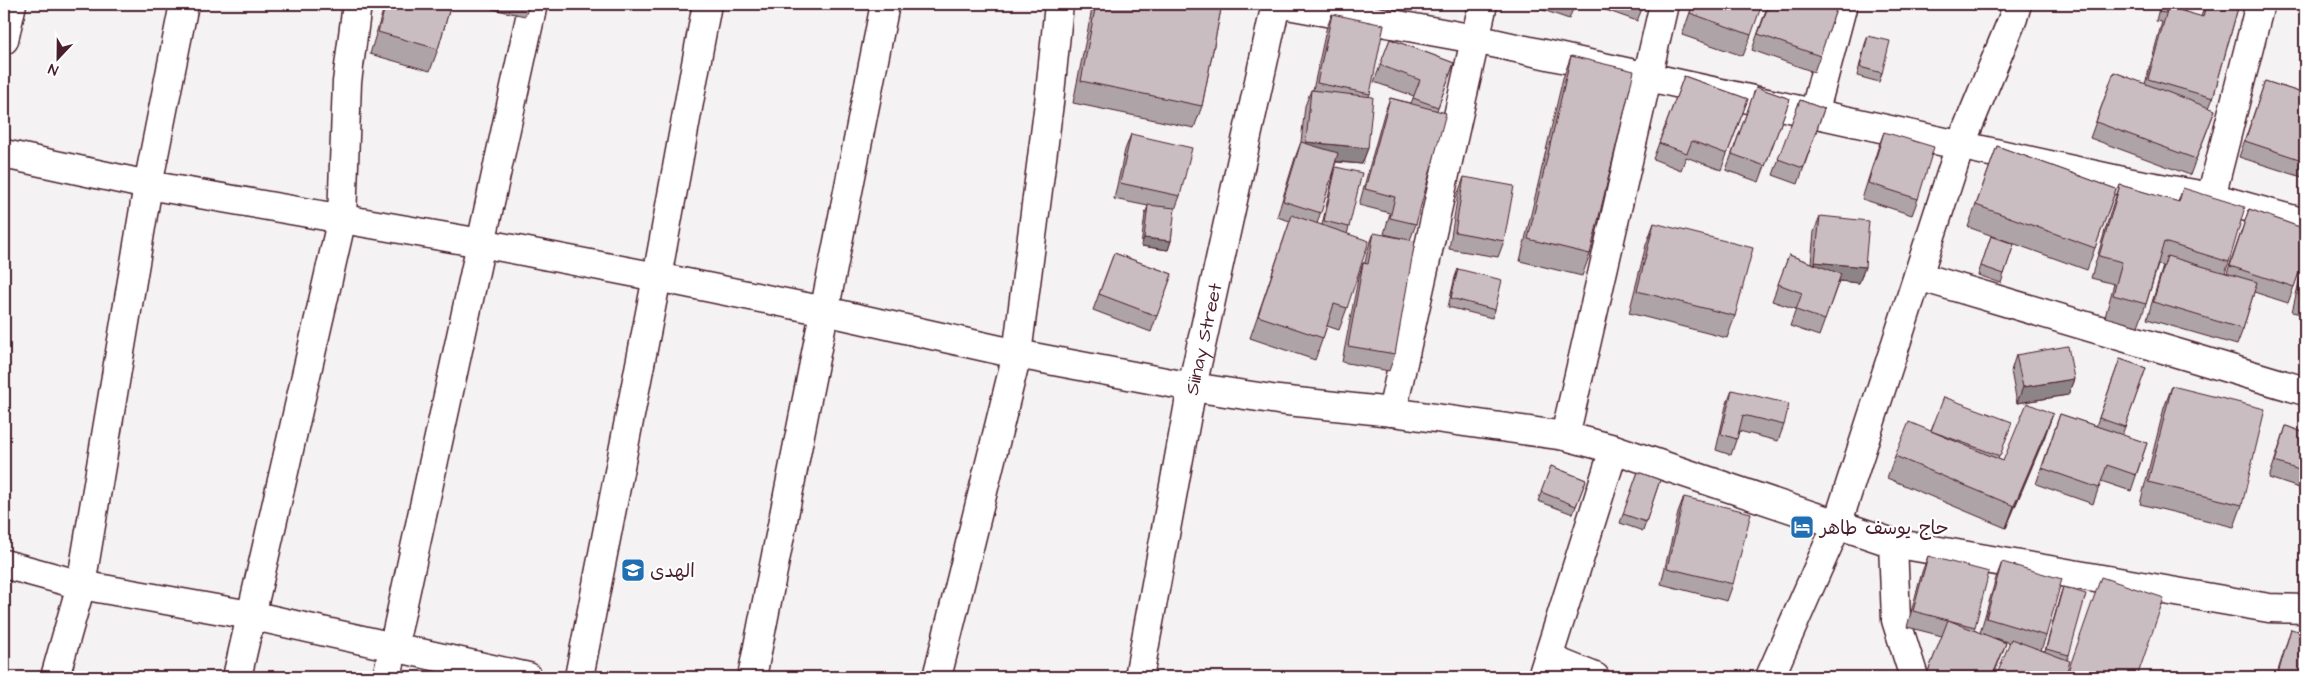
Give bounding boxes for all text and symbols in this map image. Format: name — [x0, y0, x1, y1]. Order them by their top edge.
north arrow — [32, 32, 82, 82]
text: N — [45, 58, 61, 80]
street label: Siinay Street — [1179, 280, 1229, 397]
hotel icon: حاج يوسف طاهر — [1789, 514, 1815, 540]
place label: حاج يوسف طاهر — [1818, 515, 1949, 542]
school or university icon: الهدى — [620, 557, 646, 583]
place label: الهدى — [650, 558, 695, 585]

